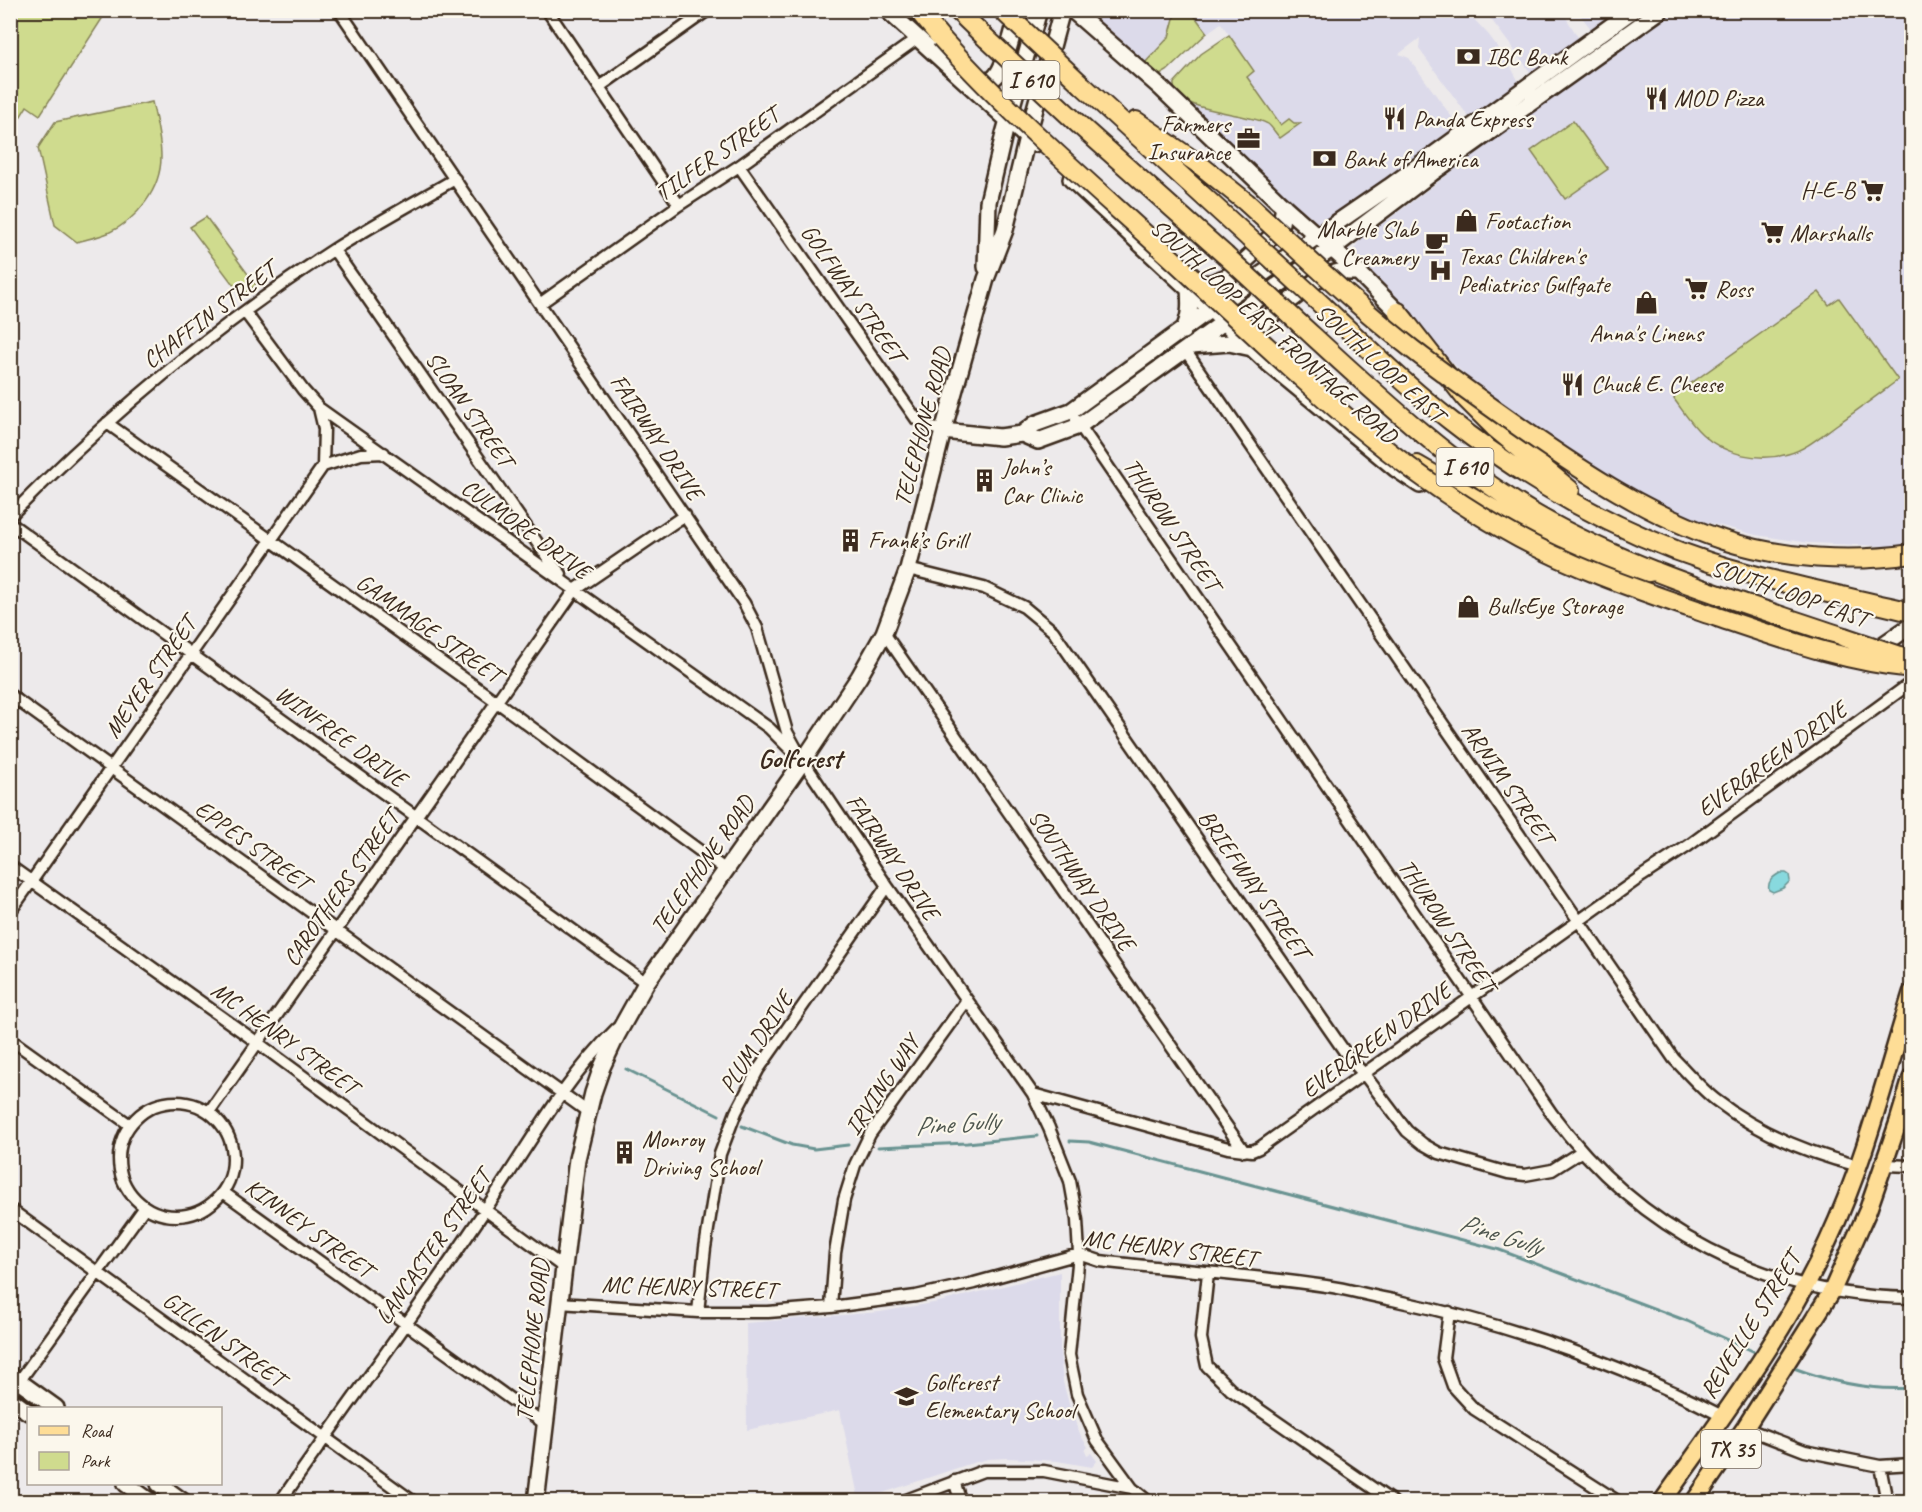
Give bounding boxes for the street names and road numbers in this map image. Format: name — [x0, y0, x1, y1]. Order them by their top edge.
road number: I 610 — [1002, 61, 1060, 99]
street label: TILFER STREET — [649, 97, 790, 208]
street label: SOUTH LOOP EAST FRONTAGE ROAD — [1145, 213, 1403, 449]
street label: GOLFWAY STREET — [794, 218, 915, 373]
street label: CHAFFIN STREET — [136, 251, 286, 375]
street label: SOUTH LOOP EAST — [1309, 297, 1451, 429]
street label: TELEPHONE ROAD — [887, 343, 958, 509]
street label: SLOAN STREET — [419, 345, 524, 477]
street label: FAIRWAY DRIVE — [604, 368, 712, 508]
road number: I 610 — [1436, 448, 1494, 486]
street label: THUROW STREET — [1117, 452, 1231, 601]
street label: CULMORE DRIVE — [456, 472, 599, 588]
street label: SOUTH LOOP EAST — [1708, 552, 1877, 636]
street label: GAMMAGE STREET — [350, 567, 512, 693]
street label: MEYER STREET — [97, 606, 206, 744]
street label: WINFREE DRIVE — [270, 678, 415, 795]
street label: EVERGREEN DRIVE — [1691, 693, 1855, 823]
street label: ARNIM STREET — [1455, 717, 1564, 854]
street label: TELEPHONE ROAD — [643, 788, 762, 940]
street label: FAIRWAY DRIVE — [840, 788, 948, 928]
street label: EPPES STREET — [189, 793, 321, 900]
street label: CAROTHERS STREET — [276, 800, 409, 972]
street label: SOUTHWAY DRIVE — [1022, 803, 1144, 959]
street label: BRIEFWAY STREET — [1192, 804, 1320, 969]
street label: THUROW STREET — [1392, 853, 1506, 1002]
street label: EVERGREEN DRIVE — [1295, 974, 1459, 1104]
street label: MC HENRY STREET — [206, 975, 369, 1104]
street label: PLUM DRIVE — [712, 983, 801, 1098]
street label: IRVING WAY — [838, 1027, 928, 1141]
street label: LANCASTER STREET — [368, 1160, 501, 1330]
street label: KINNEY STREET — [239, 1172, 383, 1288]
street label: MC HENRY STREET — [1081, 1222, 1263, 1274]
street label: REVEILLE STREET — [1693, 1241, 1810, 1404]
street label: TELEPHONE ROAD — [509, 1256, 556, 1422]
street label: MC HENRY STREET — [601, 1269, 782, 1305]
street label: GILLEN STREET — [157, 1285, 296, 1397]
road number: TX 35 — [1701, 1430, 1761, 1468]

